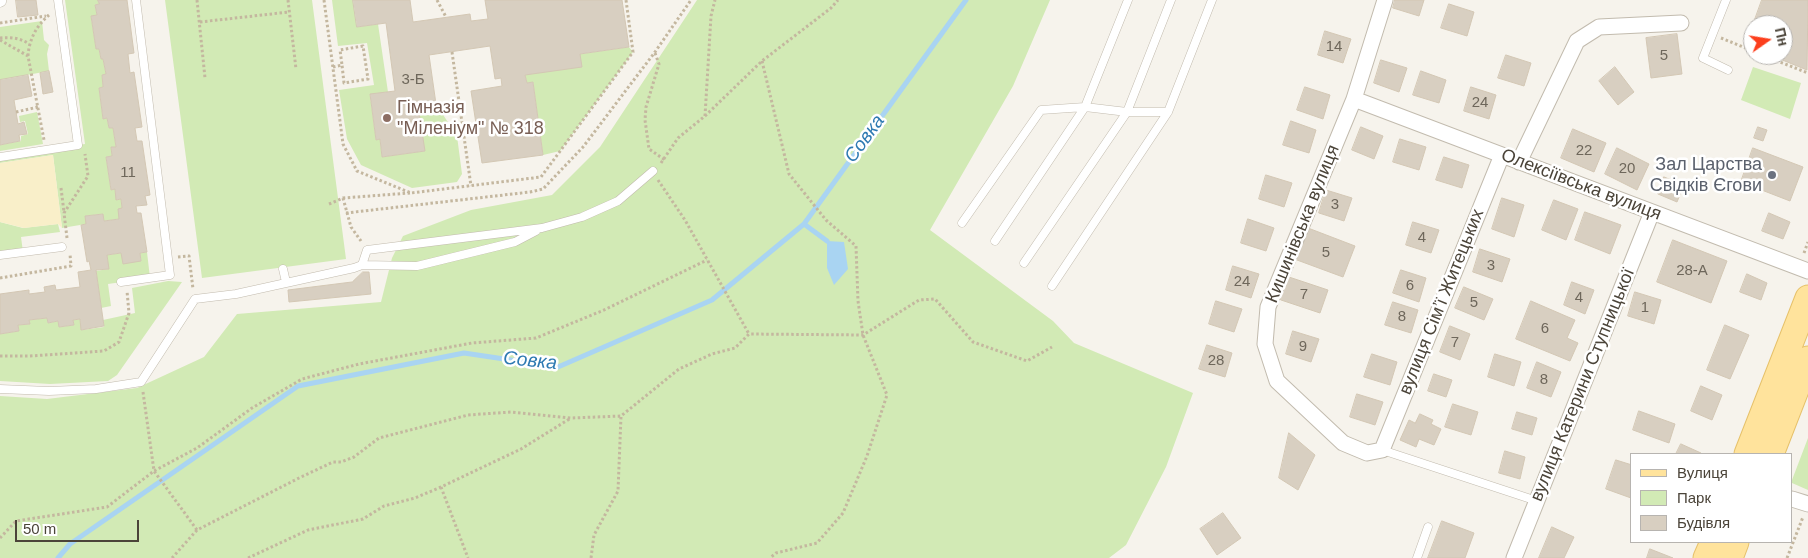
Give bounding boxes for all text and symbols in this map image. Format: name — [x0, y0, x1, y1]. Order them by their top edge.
north arrow — [1743, 15, 1793, 65]
text: Пн — [1772, 26, 1792, 48]
house number: 14 — [1326, 38, 1342, 56]
house number: 5 — [1660, 47, 1668, 65]
house number: 3-Б — [401, 71, 425, 89]
house number: 24 — [1472, 94, 1488, 112]
place label: Гімназія "Міленіум" № 318 — [397, 97, 544, 140]
water label: Совка — [840, 111, 890, 167]
marker: Гімназія "Міленіум" № 318 — [381, 112, 393, 124]
street label: Кишинівська вулиця — [1261, 142, 1345, 306]
house number: 22 — [1576, 142, 1592, 160]
street label: Олексіївська вулиця — [1498, 144, 1664, 226]
place label: Зал Царства Свідків Єгови — [1650, 154, 1762, 196]
house number: 20 — [1619, 160, 1635, 178]
house number: 11 — [120, 164, 136, 182]
marker: Зал Царства Свідків Єгови — [1766, 169, 1778, 181]
house number: 3 — [1331, 196, 1339, 214]
street label: вулиця Сімʼї Житецьких — [1395, 206, 1489, 398]
house number: 4 — [1418, 229, 1426, 247]
house number: 5 — [1322, 244, 1330, 262]
house number: 3 — [1487, 257, 1495, 275]
house number: 28-А — [1676, 262, 1708, 280]
street label: вулиця Катерини Ступницької — [1526, 265, 1640, 505]
house number: 24 — [1234, 273, 1250, 291]
house number: 6 — [1406, 277, 1414, 295]
house number: 7 — [1300, 286, 1308, 304]
house number: 4 — [1575, 289, 1583, 307]
house number: 5 — [1470, 294, 1478, 312]
house number: 1 — [1641, 299, 1649, 317]
house number: 8 — [1398, 308, 1406, 326]
house number: 6 — [1541, 320, 1549, 338]
house number: 7 — [1451, 334, 1459, 352]
house number: 9 — [1299, 338, 1307, 356]
water label: Совка — [502, 347, 558, 375]
house number: 28 — [1208, 352, 1224, 370]
house number: 8 — [1540, 371, 1548, 389]
legend — [1630, 453, 1793, 543]
text: Вулиця — [1677, 464, 1728, 481]
text: Парк — [1677, 489, 1711, 506]
scale bar — [18, 510, 141, 542]
text: Будівля — [1677, 514, 1730, 531]
text: 50 m — [23, 520, 56, 537]

